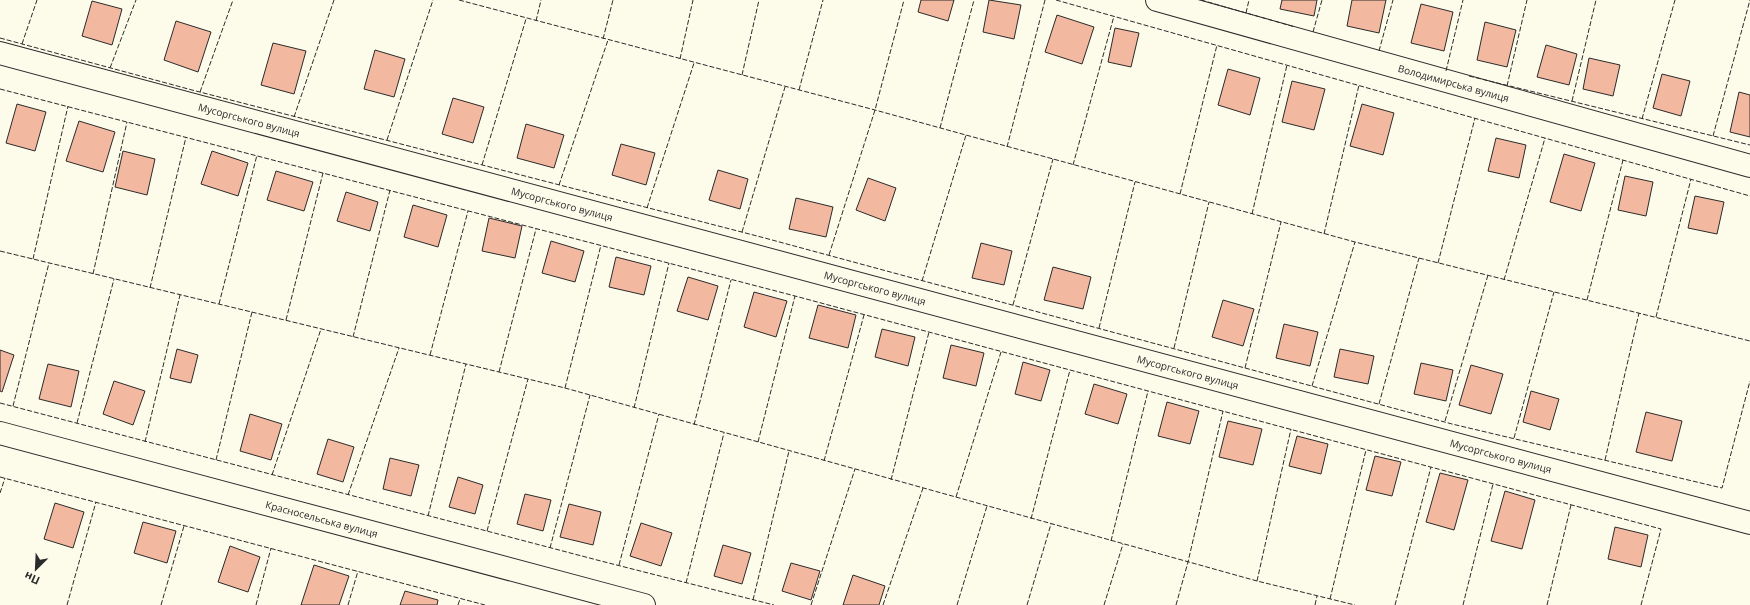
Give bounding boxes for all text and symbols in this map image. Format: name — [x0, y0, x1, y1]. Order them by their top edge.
street label: Володимирська вулиця — [1396, 61, 1511, 105]
street label: Мусоргського вулиця — [197, 100, 302, 140]
street label: Мусоргського вулиця — [510, 184, 614, 224]
street label: Мусоргського вулиця — [823, 268, 927, 308]
street label: Мусоргського вулиця — [1135, 352, 1240, 392]
street label: Мусоргського вулиця — [1448, 436, 1553, 476]
street label: Красносельська вулиця — [264, 497, 379, 541]
north arrow — [16, 549, 56, 589]
text: Пн — [22, 569, 42, 589]

